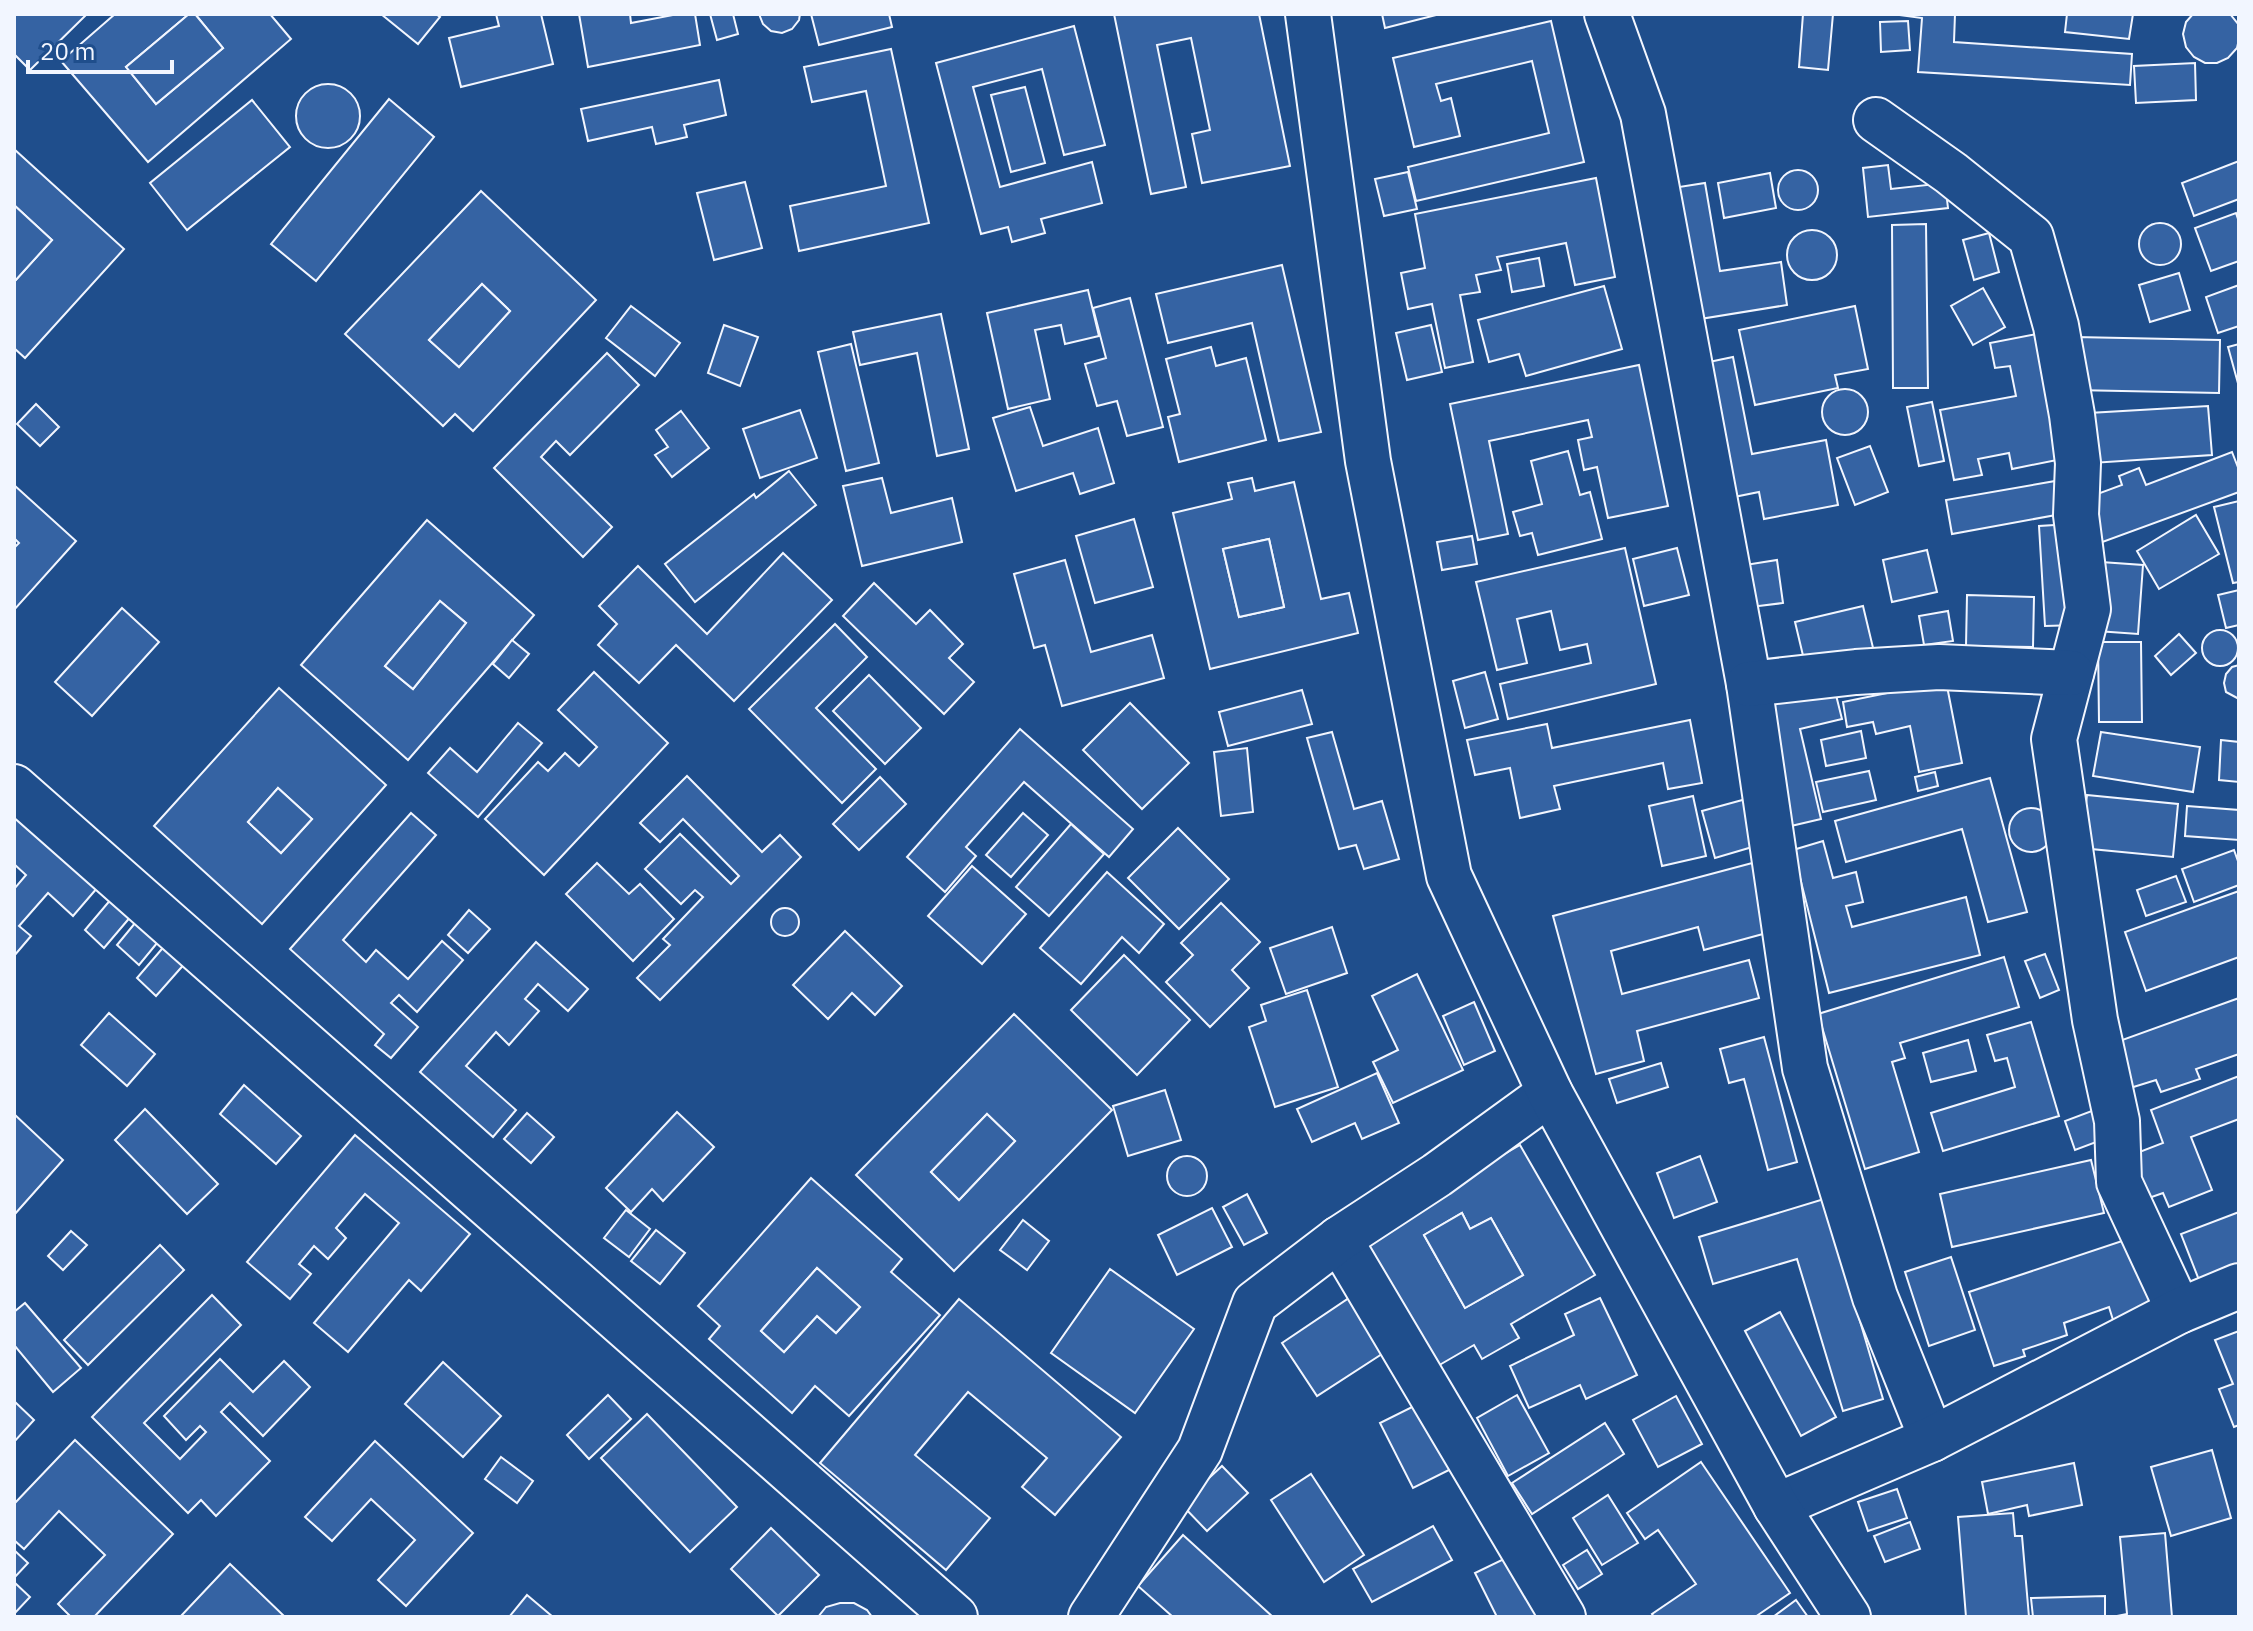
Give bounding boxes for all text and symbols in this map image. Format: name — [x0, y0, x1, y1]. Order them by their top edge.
scale bar — [28, 24, 172, 74]
text: 20 m — [40, 35, 95, 67]

